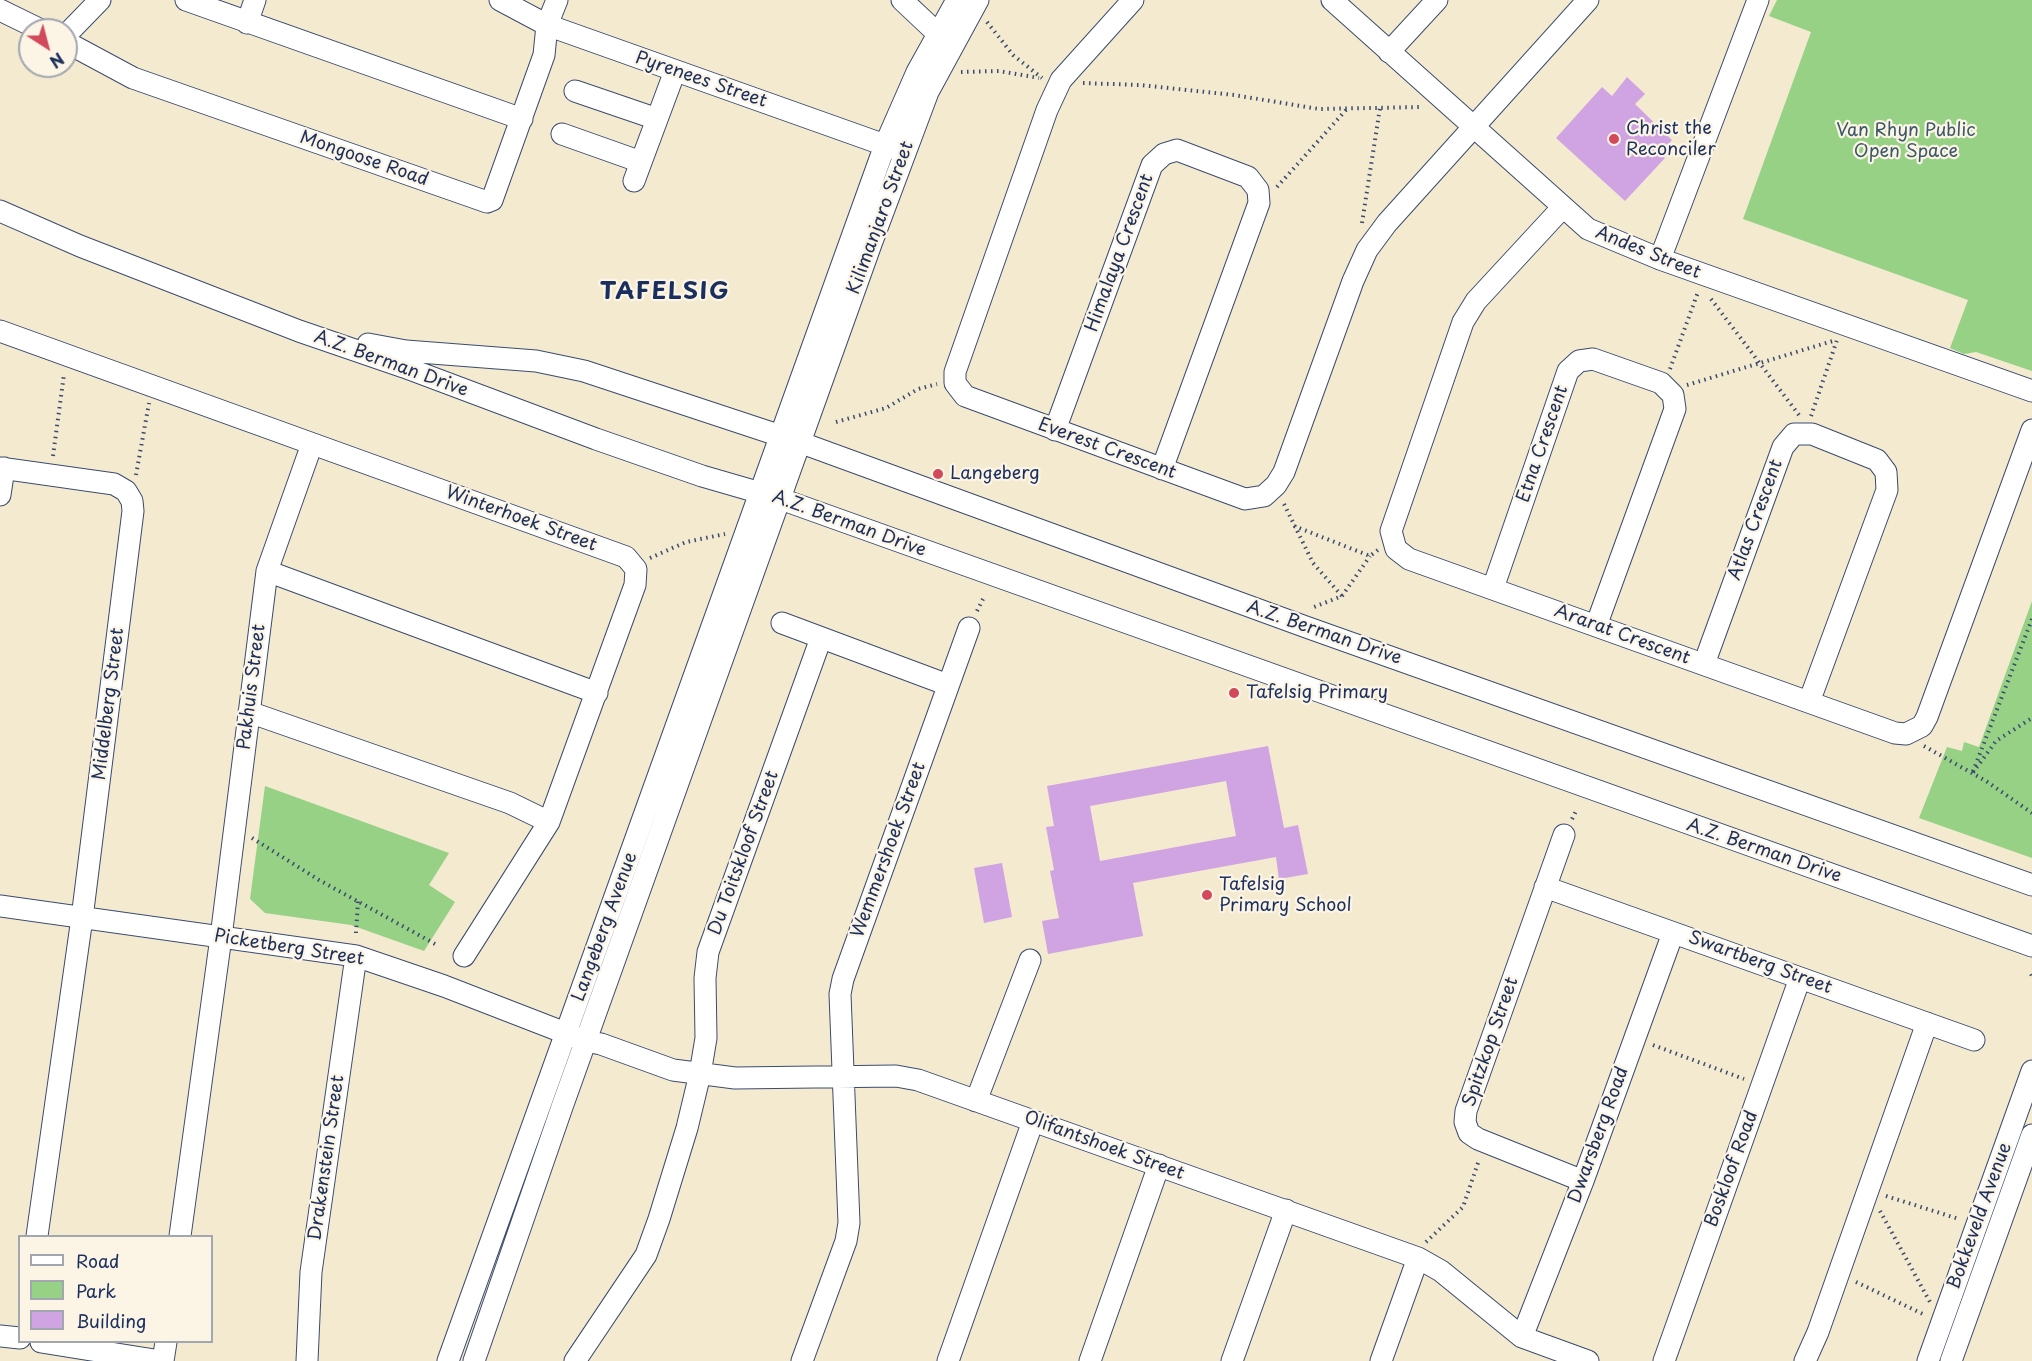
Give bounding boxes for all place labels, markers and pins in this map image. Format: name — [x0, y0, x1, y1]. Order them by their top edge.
place label: Christ the Reconciler — [1626, 118, 1716, 160]
marker: Christ the Reconciler — [1607, 132, 1621, 146]
place label: Langeberg — [950, 463, 1040, 485]
marker: Langeberg — [931, 467, 945, 481]
place label: Tafelsig Primary — [1246, 682, 1388, 704]
marker: Tafelsig Primary — [1227, 686, 1241, 700]
place label: Tafelsig Primary School — [1219, 874, 1352, 916]
marker: Tafelsig Primary School — [1200, 888, 1214, 902]

